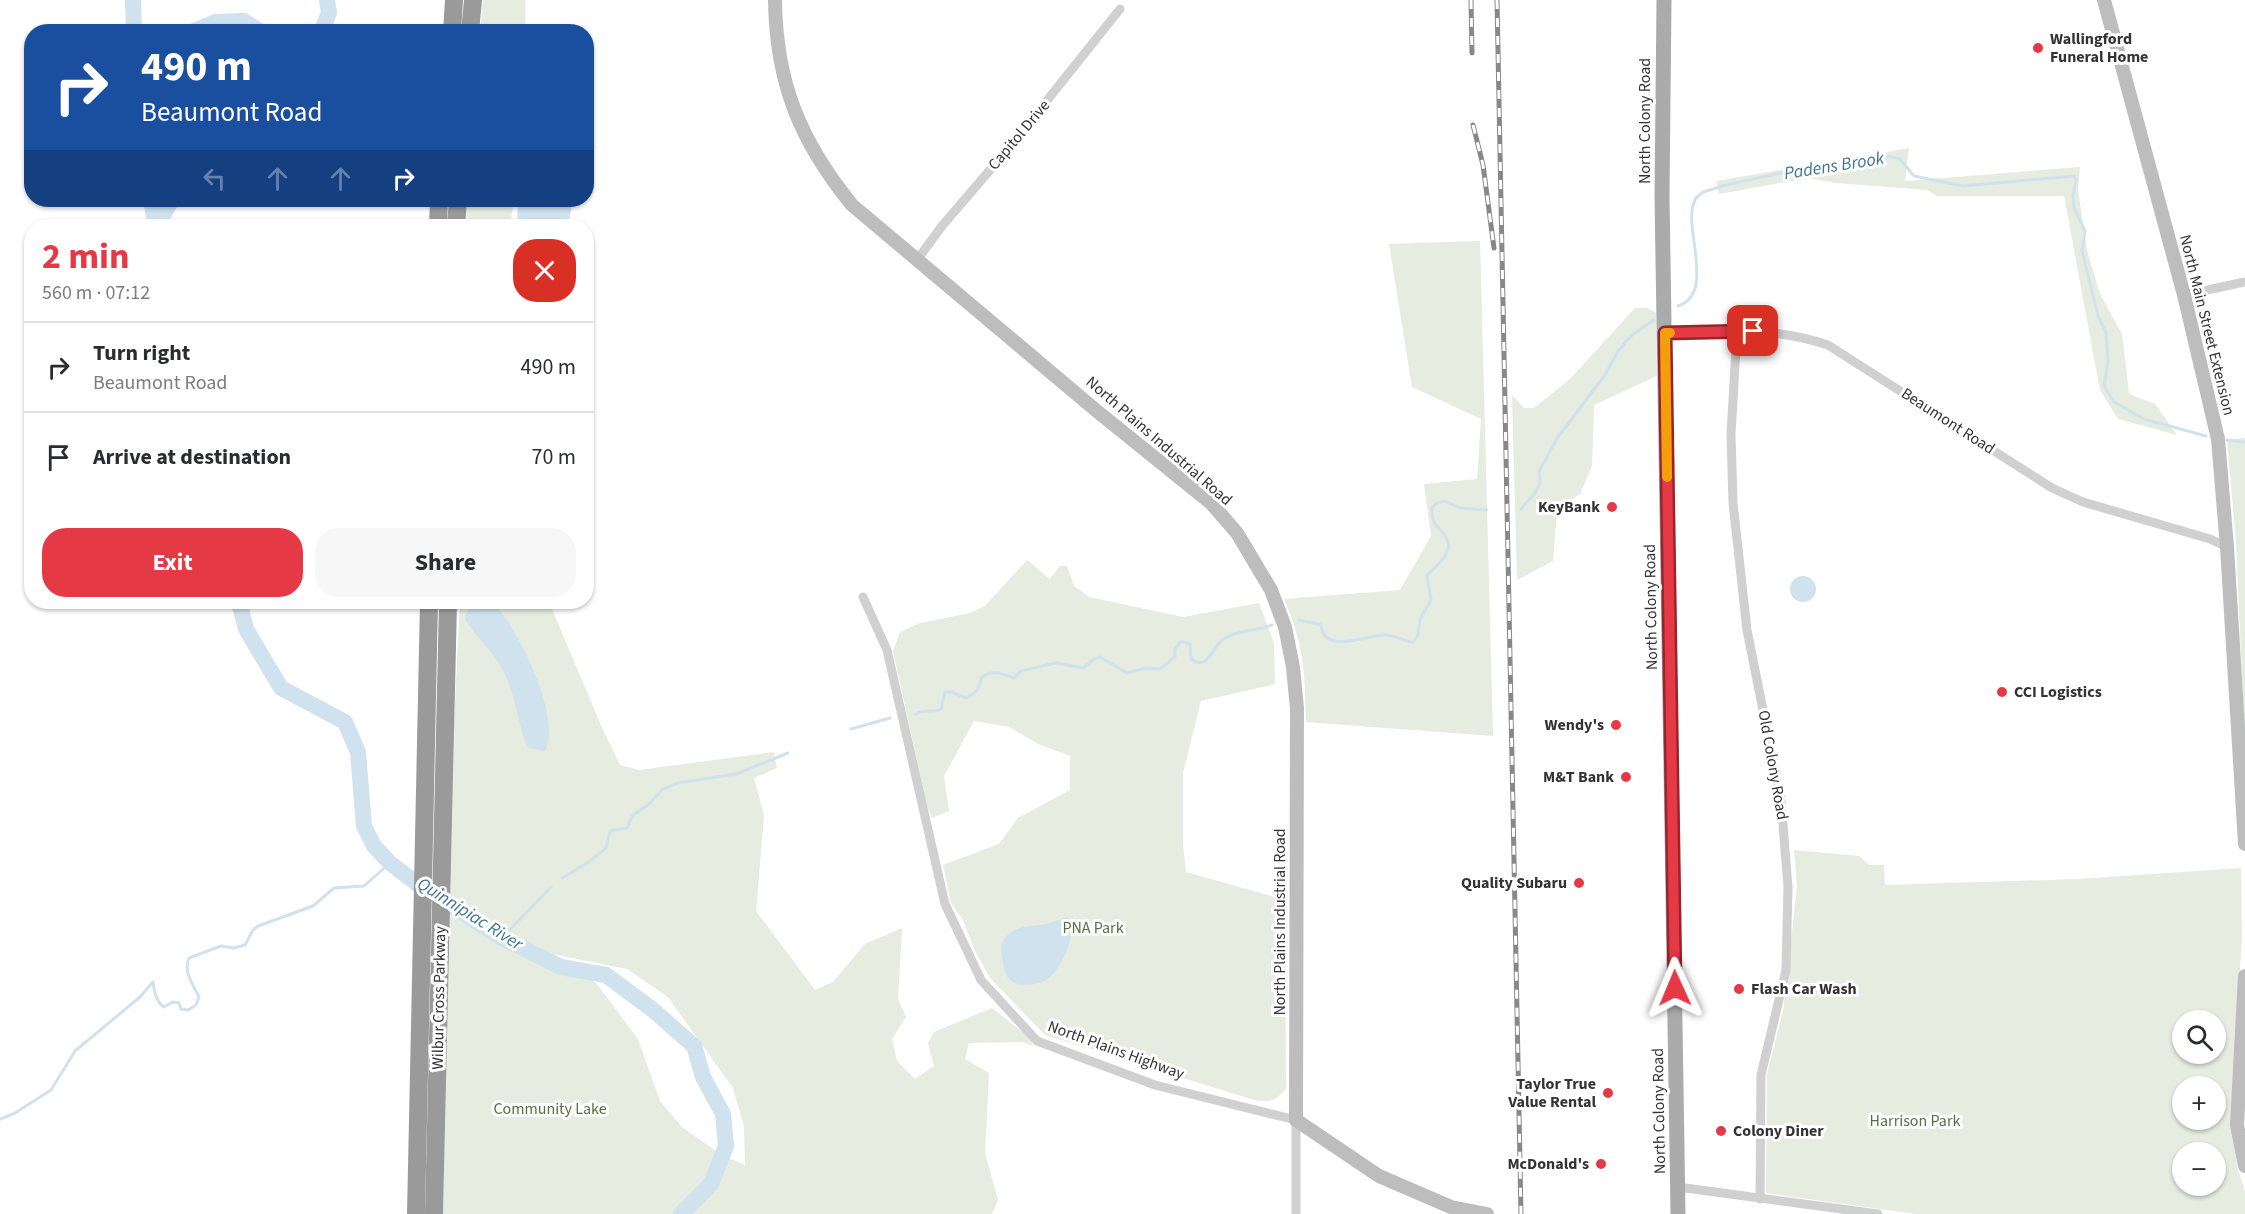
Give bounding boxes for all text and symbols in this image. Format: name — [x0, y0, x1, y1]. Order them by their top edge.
place label: Wallingford Funeral Home — [2050, 28, 2148, 68]
text: 490 m — [141, 37, 252, 97]
marker: Wallingford Funeral Home — [2031, 41, 2045, 55]
icon: right — [42, 48, 120, 126]
street label: North Colony Road — [1634, 58, 1656, 184]
text: Beaumont Road — [141, 93, 322, 132]
street label: Capitol Drive — [983, 95, 1055, 175]
water label: Padens Brook — [1782, 146, 1886, 186]
icon: left — [198, 162, 231, 195]
icon: ahead — [261, 162, 294, 195]
icon: ahead — [324, 162, 357, 195]
icon: right — [387, 162, 420, 195]
text: 2 min — [42, 231, 130, 282]
street label: North Main Street Extension — [2174, 232, 2240, 418]
button: close — [513, 239, 576, 302]
text: 560 m · 07:12 — [42, 279, 150, 307]
pin — [1727, 305, 1778, 356]
icon: arrive — [1736, 314, 1769, 347]
text: Turn right — [93, 337, 190, 369]
icon: right — [42, 351, 75, 384]
text: 490 m — [521, 351, 576, 383]
text: Beaumont Road — [93, 369, 227, 397]
street label: North Plains Industrial Road — [1081, 371, 1237, 511]
street label: Beaumont Road — [1897, 382, 1999, 460]
icon: arrive — [42, 441, 75, 474]
text: Arrive at destination — [93, 441, 291, 473]
text: 70 m — [531, 441, 576, 473]
place label: KeyBank — [1538, 496, 1600, 518]
marker: KeyBank — [1605, 500, 1619, 514]
button: Exit — [42, 528, 303, 597]
button: Share — [315, 528, 576, 597]
street label: North Colony Road — [1639, 544, 1663, 670]
place label: CCI Logistics — [2014, 681, 2102, 703]
marker: CCI Logistics — [1995, 685, 2009, 699]
street label: Old Colony Road — [1753, 708, 1793, 822]
place label: Wendy's — [1544, 714, 1604, 736]
marker: Wendy's — [1609, 718, 1623, 732]
place label: M&T Bank — [1543, 766, 1614, 788]
marker: M&T Bank — [1619, 770, 1633, 784]
street label: North Plains Industrial Road — [1269, 828, 1291, 1016]
water label: Quinnipiac River — [412, 872, 528, 957]
place label: Quality Subaru — [1461, 872, 1567, 894]
marker: Quality Subaru — [1572, 876, 1586, 890]
park label: PNA Park — [1062, 917, 1124, 939]
street label: Wilbur Cross Parkway — [427, 926, 451, 1070]
position arrow — [1643, 956, 1707, 1020]
place label: Flash Car Wash — [1751, 978, 1857, 1000]
marker: Flash Car Wash — [1732, 982, 1746, 996]
map controls — [2172, 1010, 2226, 1196]
button: search — [2172, 1010, 2226, 1064]
street label: North Plains Highway — [1045, 1015, 1188, 1085]
street label: North Colony Road — [1647, 1048, 1671, 1174]
place label: Taylor True Value Rental — [1507, 1073, 1596, 1113]
button: + — [2172, 1076, 2226, 1130]
marker: Taylor True Value Rental — [1601, 1086, 1615, 1100]
park label: Community Lake — [493, 1098, 607, 1120]
park label: Harrison Park — [1870, 1110, 1960, 1132]
place label: Colony Diner — [1733, 1120, 1824, 1142]
marker: Colony Diner — [1714, 1124, 1728, 1138]
button: − — [2172, 1142, 2226, 1196]
place label: McDonald's — [1507, 1153, 1589, 1175]
marker: McDonald's — [1594, 1157, 1608, 1171]

